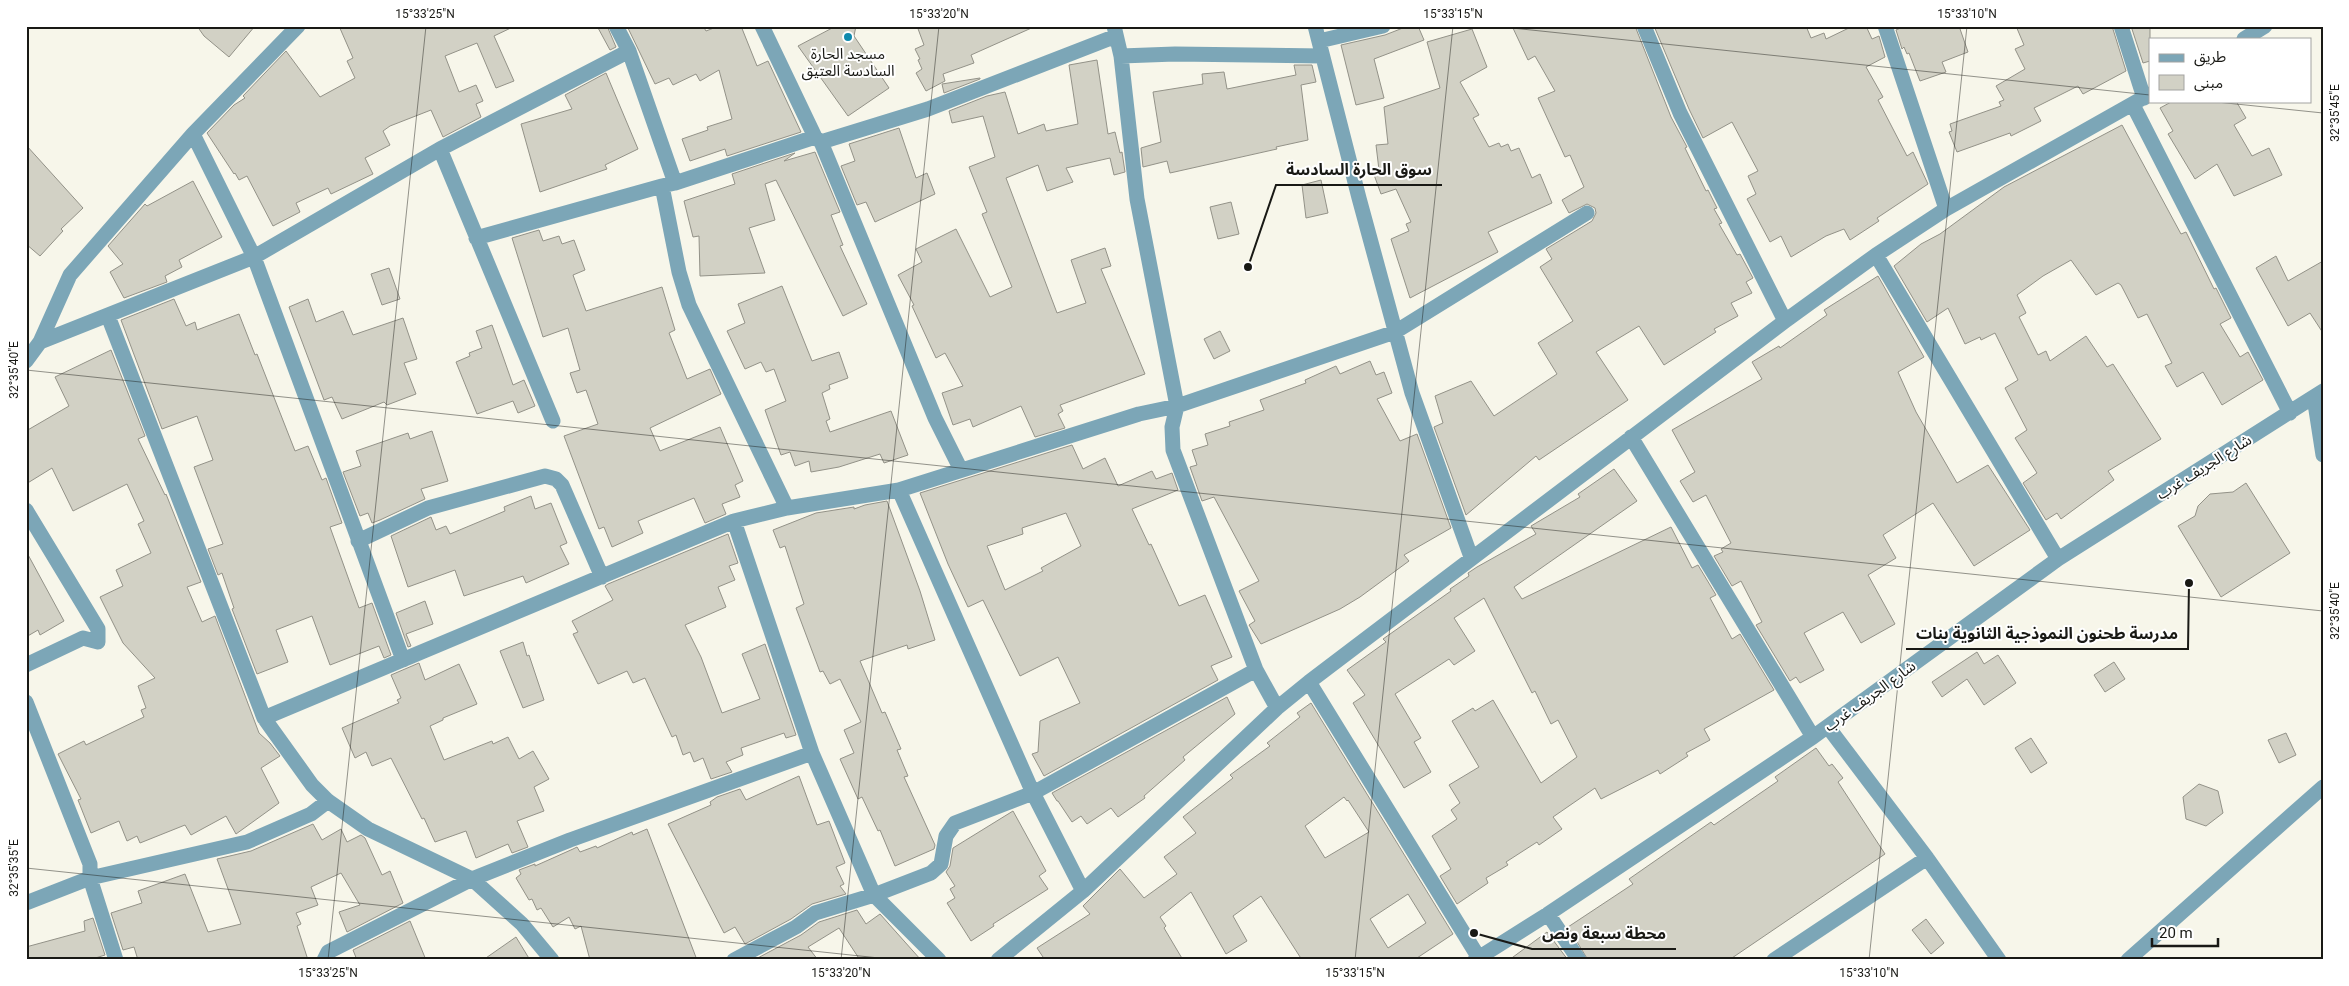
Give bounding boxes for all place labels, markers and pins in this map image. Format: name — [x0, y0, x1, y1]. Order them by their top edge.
marker: مسجد الحارة السادسة العتيق — [842, 31, 854, 43]
place label: مسجد الحارة السادسة العتيق — [801, 45, 895, 81]
callout: سوق الحارة السادسة — [1276, 154, 1442, 185]
callout: مدرسة طحنون النموذجية الثانوية بنات — [1906, 618, 2188, 649]
callout: محطة سبعة ونص — [1532, 918, 1676, 949]

